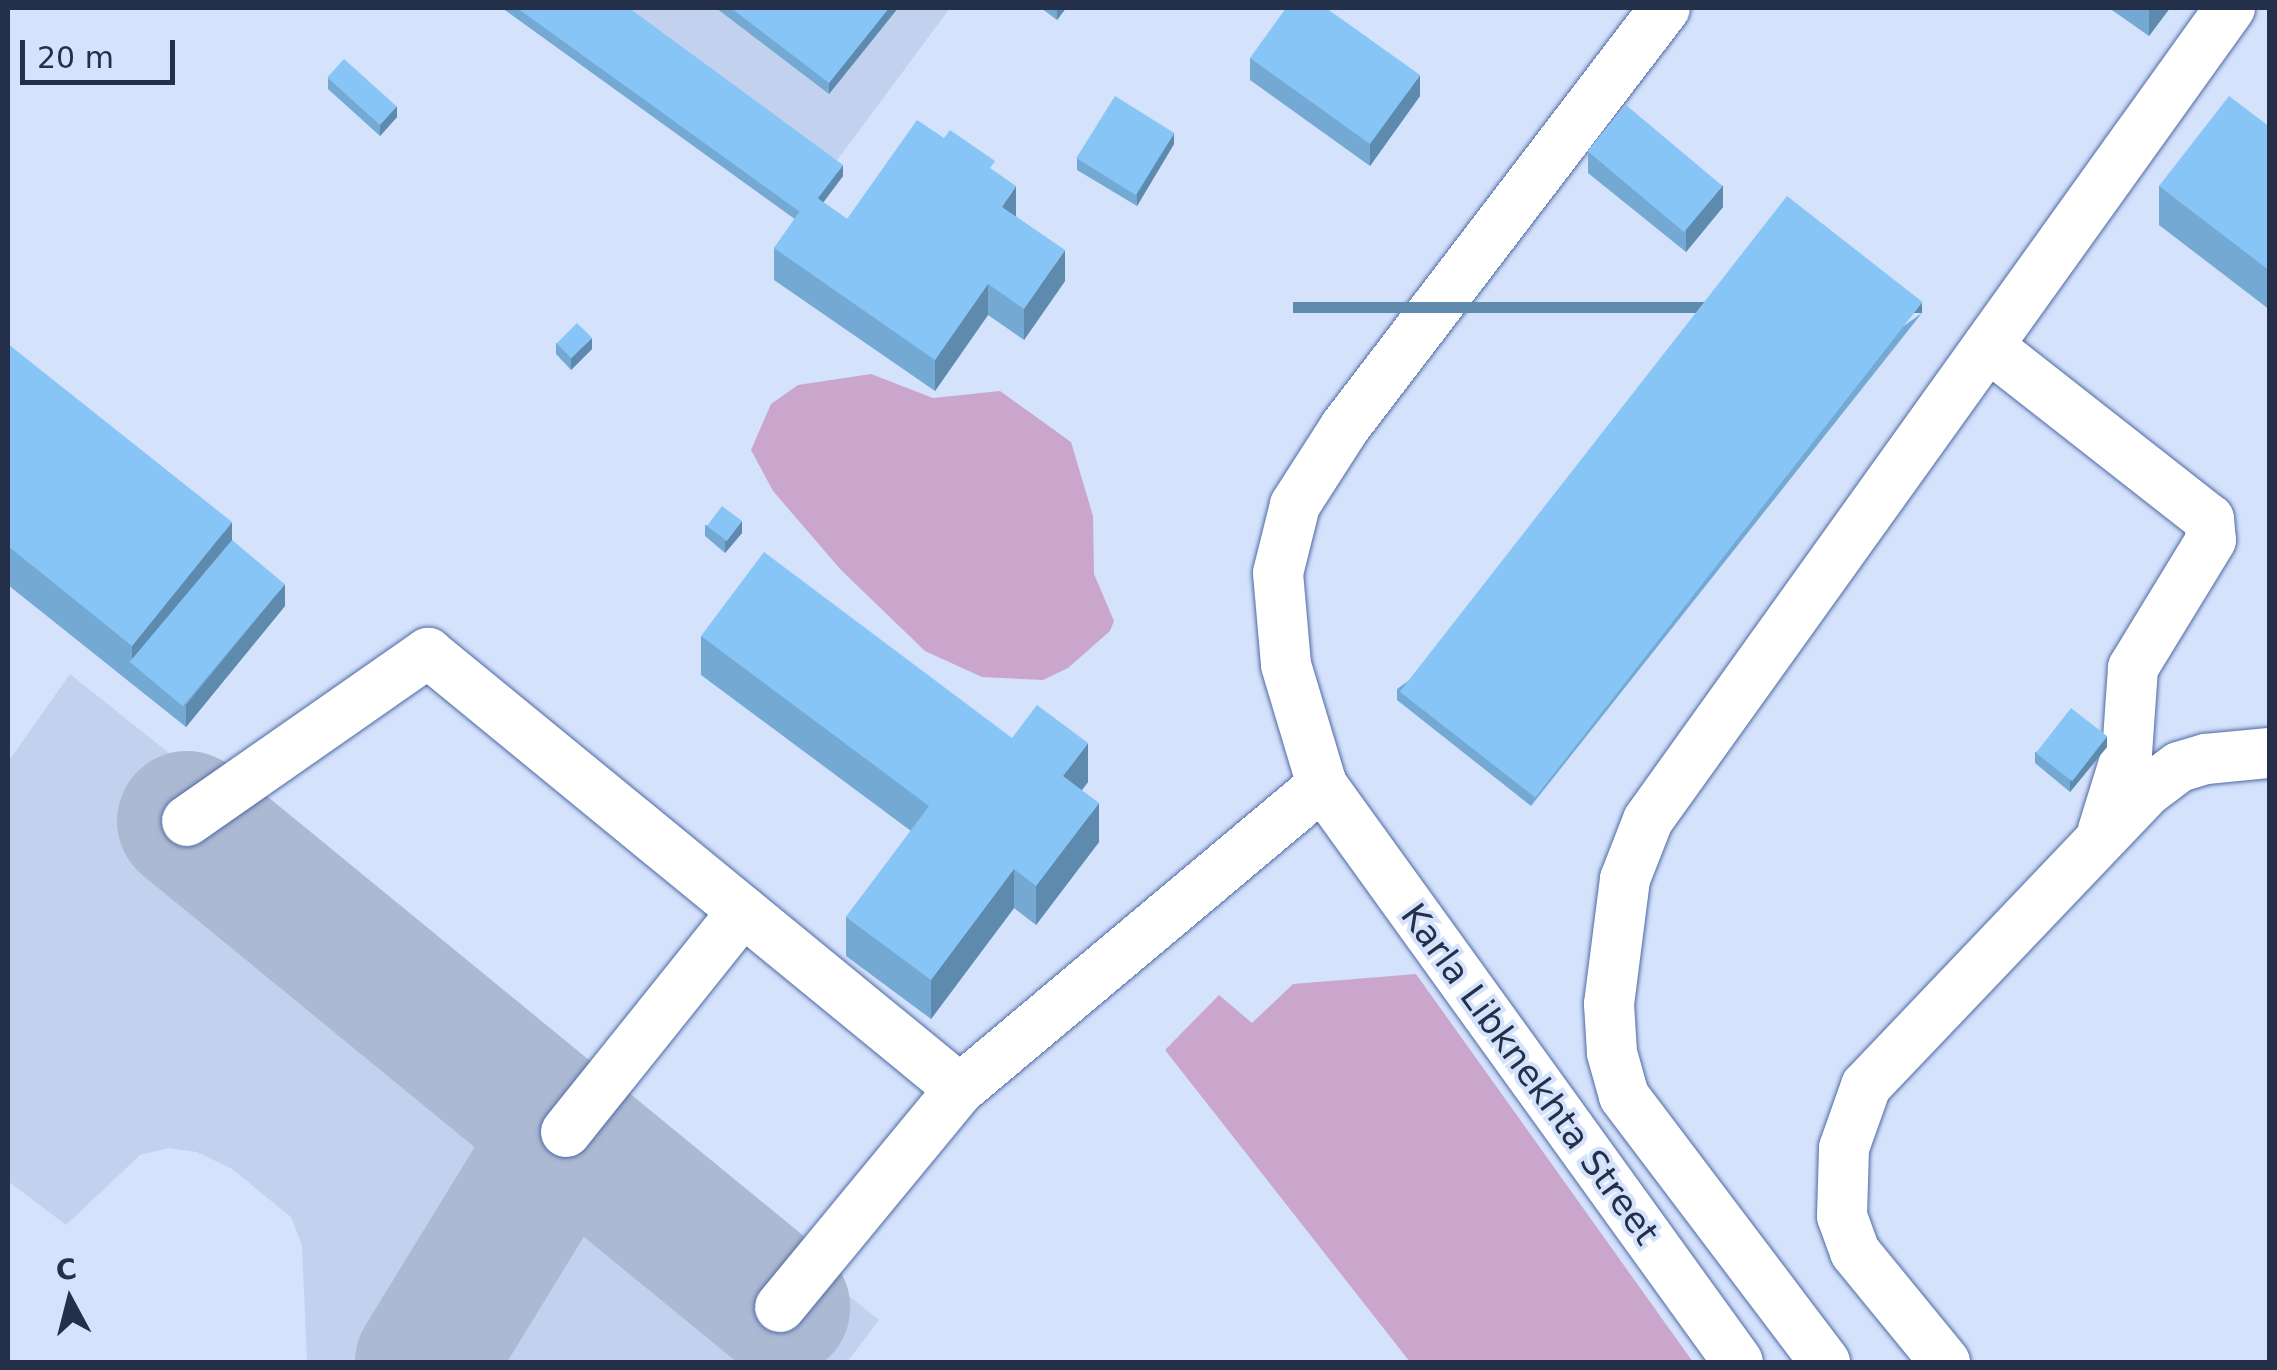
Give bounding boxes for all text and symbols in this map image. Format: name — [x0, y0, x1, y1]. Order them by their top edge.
scale bar — [25, 20, 180, 82]
text: 20 m — [37, 40, 114, 75]
street label: Karla Libknekhta Street — [1392, 895, 1668, 1253]
north arrow — [20, 1250, 120, 1350]
text: С — [54, 1252, 78, 1287]

